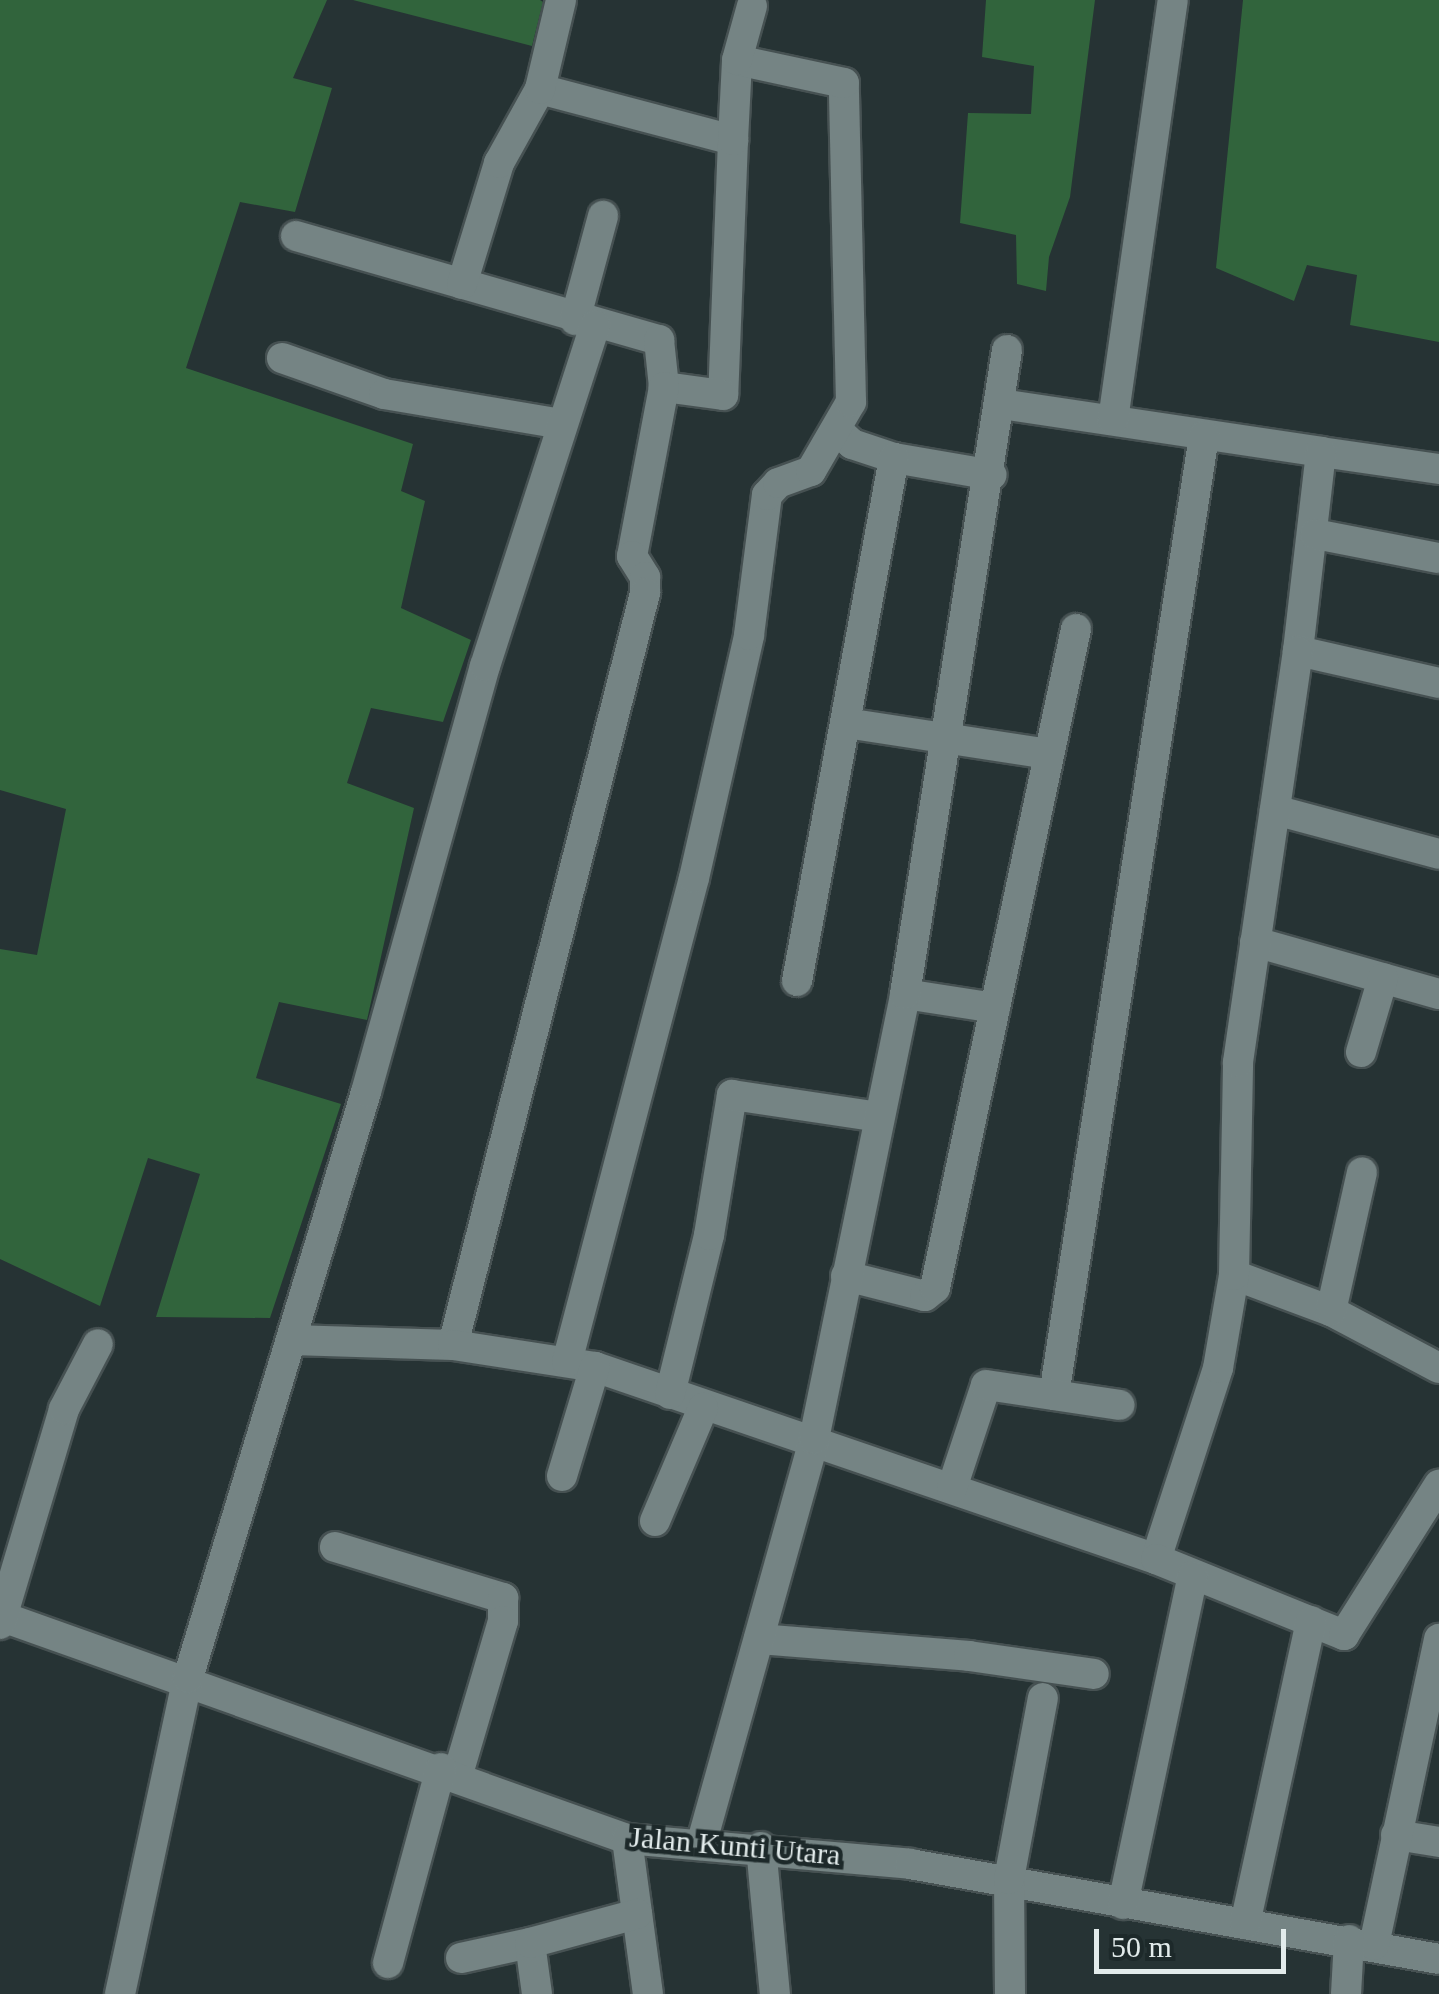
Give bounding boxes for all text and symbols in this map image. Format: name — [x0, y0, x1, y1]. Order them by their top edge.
street label: Jalan Kunti Utara — [628, 1819, 842, 1873]
scale bar — [1099, 1909, 1292, 1971]
text: 50 m — [1111, 1930, 1172, 1963]

